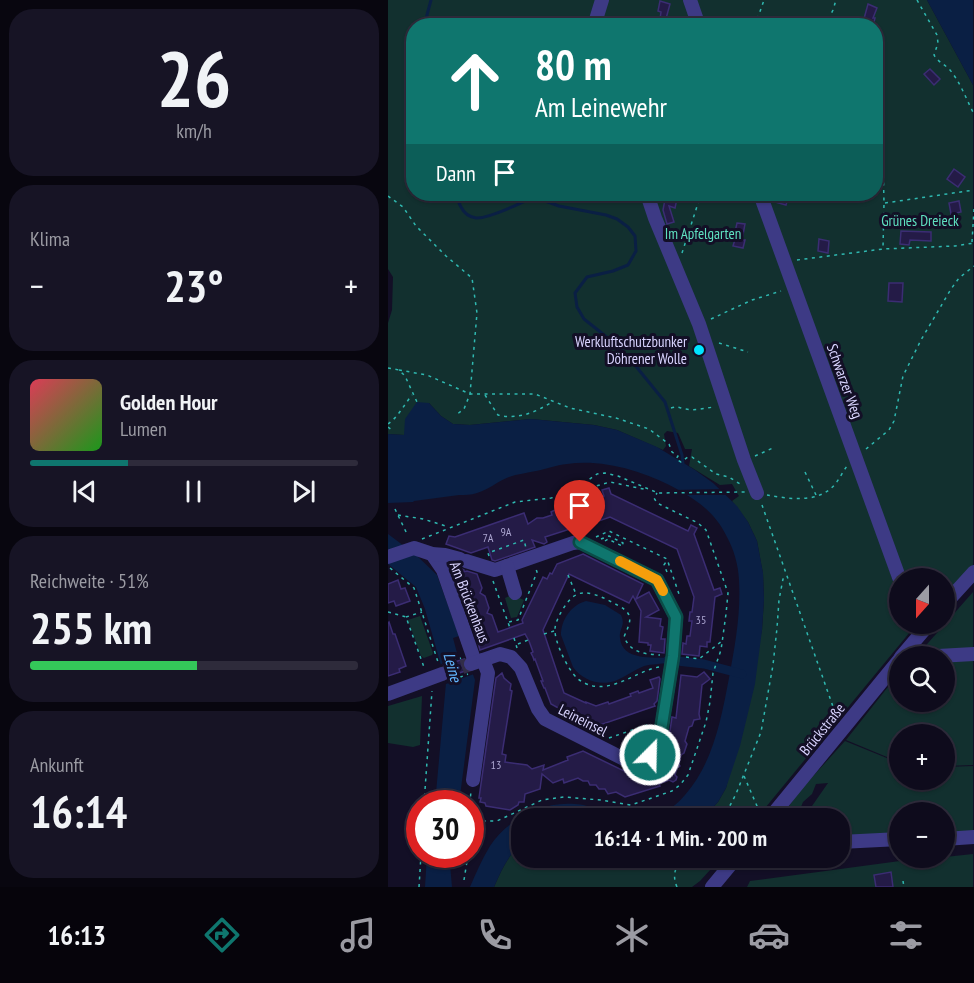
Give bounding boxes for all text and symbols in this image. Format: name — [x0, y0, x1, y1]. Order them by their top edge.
text: 26 — [157, 28, 231, 129]
text: 80 m — [535, 37, 612, 92]
icon: ahead — [436, 42, 514, 120]
text: Am Leinewehr — [535, 90, 667, 124]
text: km/h — [176, 118, 212, 144]
icon: arrive — [488, 156, 521, 189]
text: Dann — [436, 159, 476, 187]
park label: Grünes Dreieck — [881, 211, 959, 230]
park label: Im Apfelgarten — [665, 224, 741, 243]
text: Klima — [30, 226, 70, 252]
text: 23° — [164, 256, 224, 314]
text: − — [30, 264, 44, 307]
text: + — [344, 264, 358, 307]
place label: Werkluftschutzbunker Döhrener Wolle — [575, 332, 688, 368]
street label: Schwarzer Weg — [823, 341, 867, 421]
marker: Werkluftschutzbunker Döhrener Wolle — [692, 343, 706, 357]
text: Golden Hour — [120, 388, 218, 416]
text: Lumen — [120, 416, 167, 442]
icon: previous — [68, 475, 101, 508]
icon: pause — [177, 475, 210, 508]
icon: next — [287, 475, 320, 508]
pin — [554, 480, 605, 542]
icon: arrive — [563, 489, 596, 522]
house number: 9A — [500, 524, 512, 539]
house number: 7A — [483, 530, 494, 545]
street label: Am Brückenhaus — [446, 559, 494, 645]
text: Reichweite · 51% — [30, 568, 149, 594]
north arrow — [889, 568, 955, 634]
map controls — [889, 568, 955, 868]
text: 255 km — [30, 598, 152, 656]
house number: 35 — [696, 612, 706, 627]
button: search — [889, 646, 955, 712]
water label: Leine — [440, 650, 467, 685]
street label: Brückstraße — [795, 699, 849, 759]
street label: Leineinsel — [555, 700, 611, 741]
position arrow — [618, 723, 682, 787]
button: + — [889, 724, 955, 790]
text: Ankunft — [30, 752, 84, 778]
house number: 13 — [491, 757, 501, 772]
text: 16:14 — [30, 782, 127, 840]
speed limit sign: 30 — [406, 790, 484, 868]
button: − — [889, 802, 955, 868]
text: 16:14 · 1 Min. · 200 m — [594, 824, 767, 852]
icon: directions — [201, 914, 243, 956]
icon: music — [337, 914, 379, 956]
icon: phone — [474, 914, 516, 956]
icon: climate — [611, 914, 653, 956]
icon: car — [748, 914, 790, 956]
icon: filters — [885, 914, 927, 956]
text: 16:13 — [47, 918, 106, 952]

